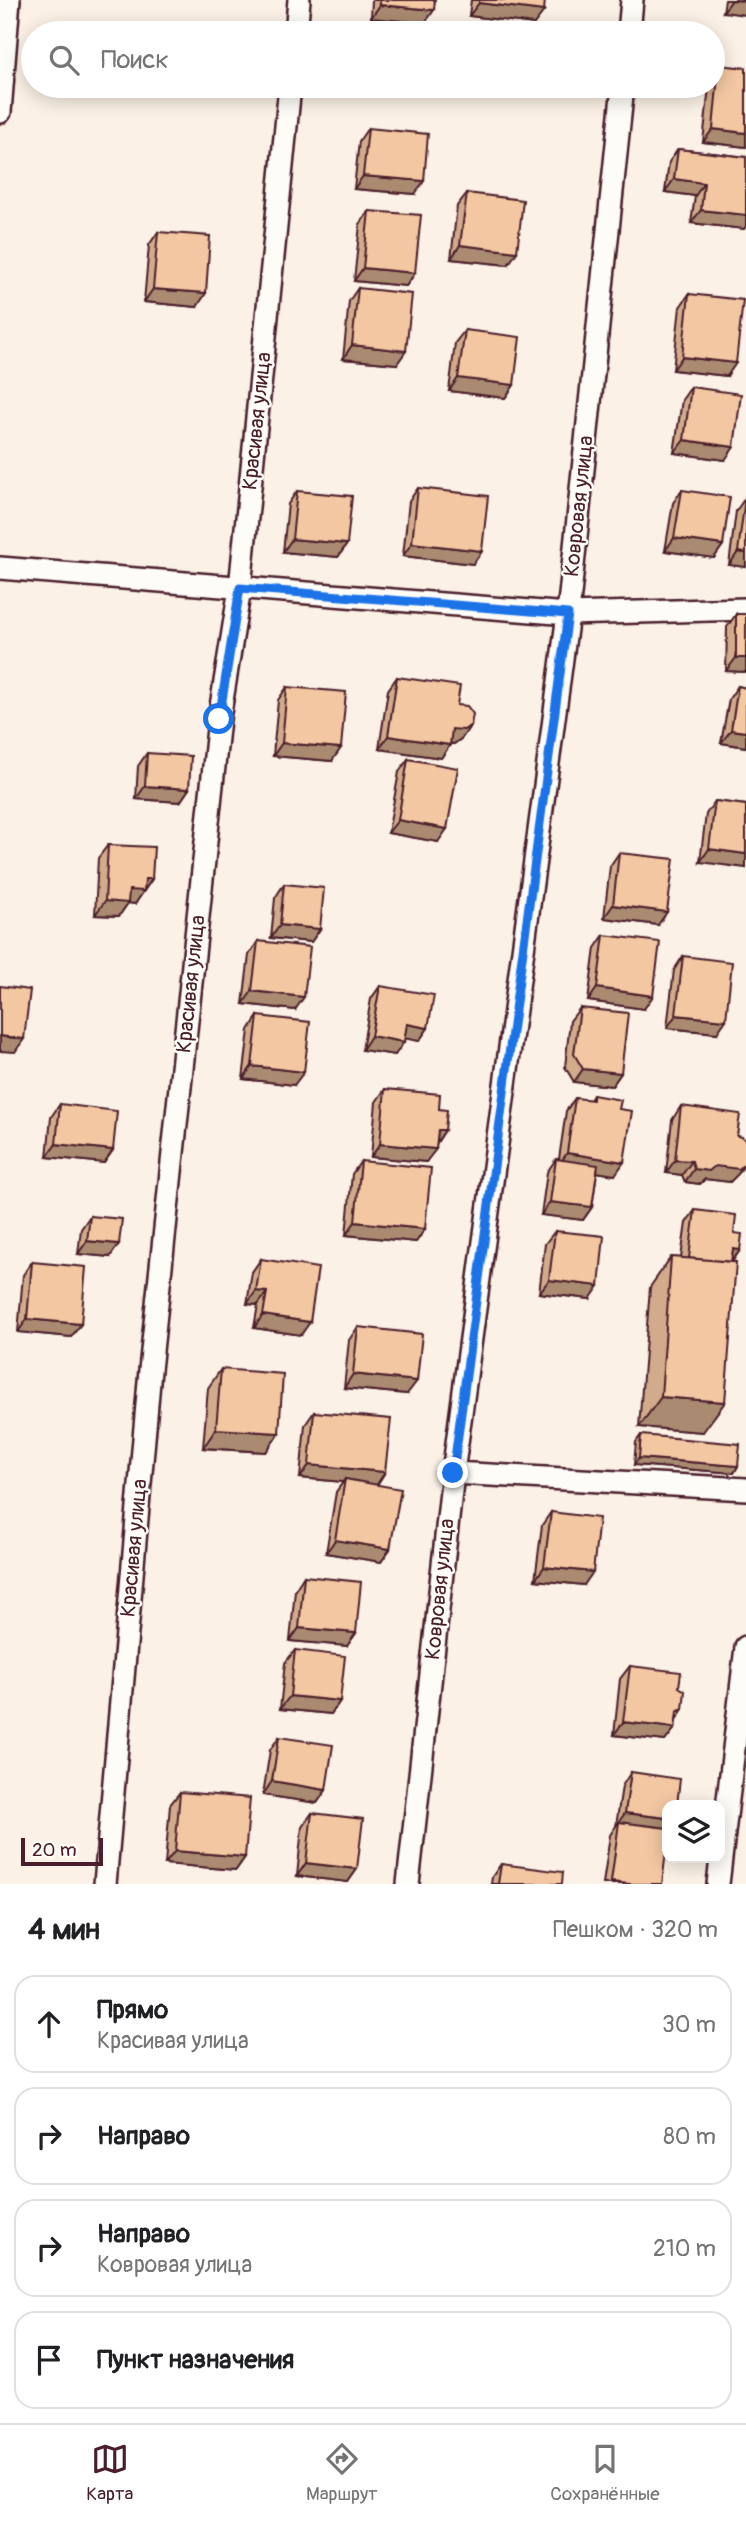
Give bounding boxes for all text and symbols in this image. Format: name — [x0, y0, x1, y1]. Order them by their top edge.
search box — [21, 21, 725, 98]
icon: search — [45, 41, 83, 79]
text: Поиск — [101, 44, 169, 76]
street label: Красивая улица — [236, 351, 278, 491]
street label: Ковровая улица — [558, 434, 600, 578]
route start — [203, 703, 234, 734]
street label: Красивая улица — [170, 914, 212, 1054]
route end — [437, 1457, 468, 1488]
street label: Красивая улица — [115, 1478, 153, 1618]
street label: Ковровая улица — [419, 1517, 461, 1661]
map controls — [662, 1800, 725, 1863]
button: layers — [662, 1800, 725, 1863]
scale bar — [21, 1835, 103, 1867]
text: 20 m — [32, 1838, 77, 1862]
text: 4 мин — [28, 1911, 100, 1948]
text: Пешком · 320 m — [553, 1915, 718, 1944]
text: Прямо — [97, 1994, 168, 2026]
icon: ahead — [30, 2005, 68, 2043]
text: 30 m — [662, 2010, 716, 2039]
text: Красивая улица — [97, 2026, 249, 2055]
icon: right — [30, 2117, 68, 2155]
text: Направо — [97, 2120, 190, 2152]
text: 80 m — [663, 2122, 716, 2151]
text: Направо — [97, 2218, 190, 2250]
icon: right — [30, 2229, 68, 2267]
text: 210 m — [653, 2234, 716, 2263]
text: Ковровая улица — [97, 2250, 252, 2279]
icon: arrive — [30, 2341, 68, 2379]
text: Пункт назначения — [97, 2344, 294, 2376]
tab: Карта — [86, 2440, 133, 2506]
tab: Маршрут — [306, 2440, 378, 2506]
tab: Сохранённые — [550, 2440, 660, 2506]

